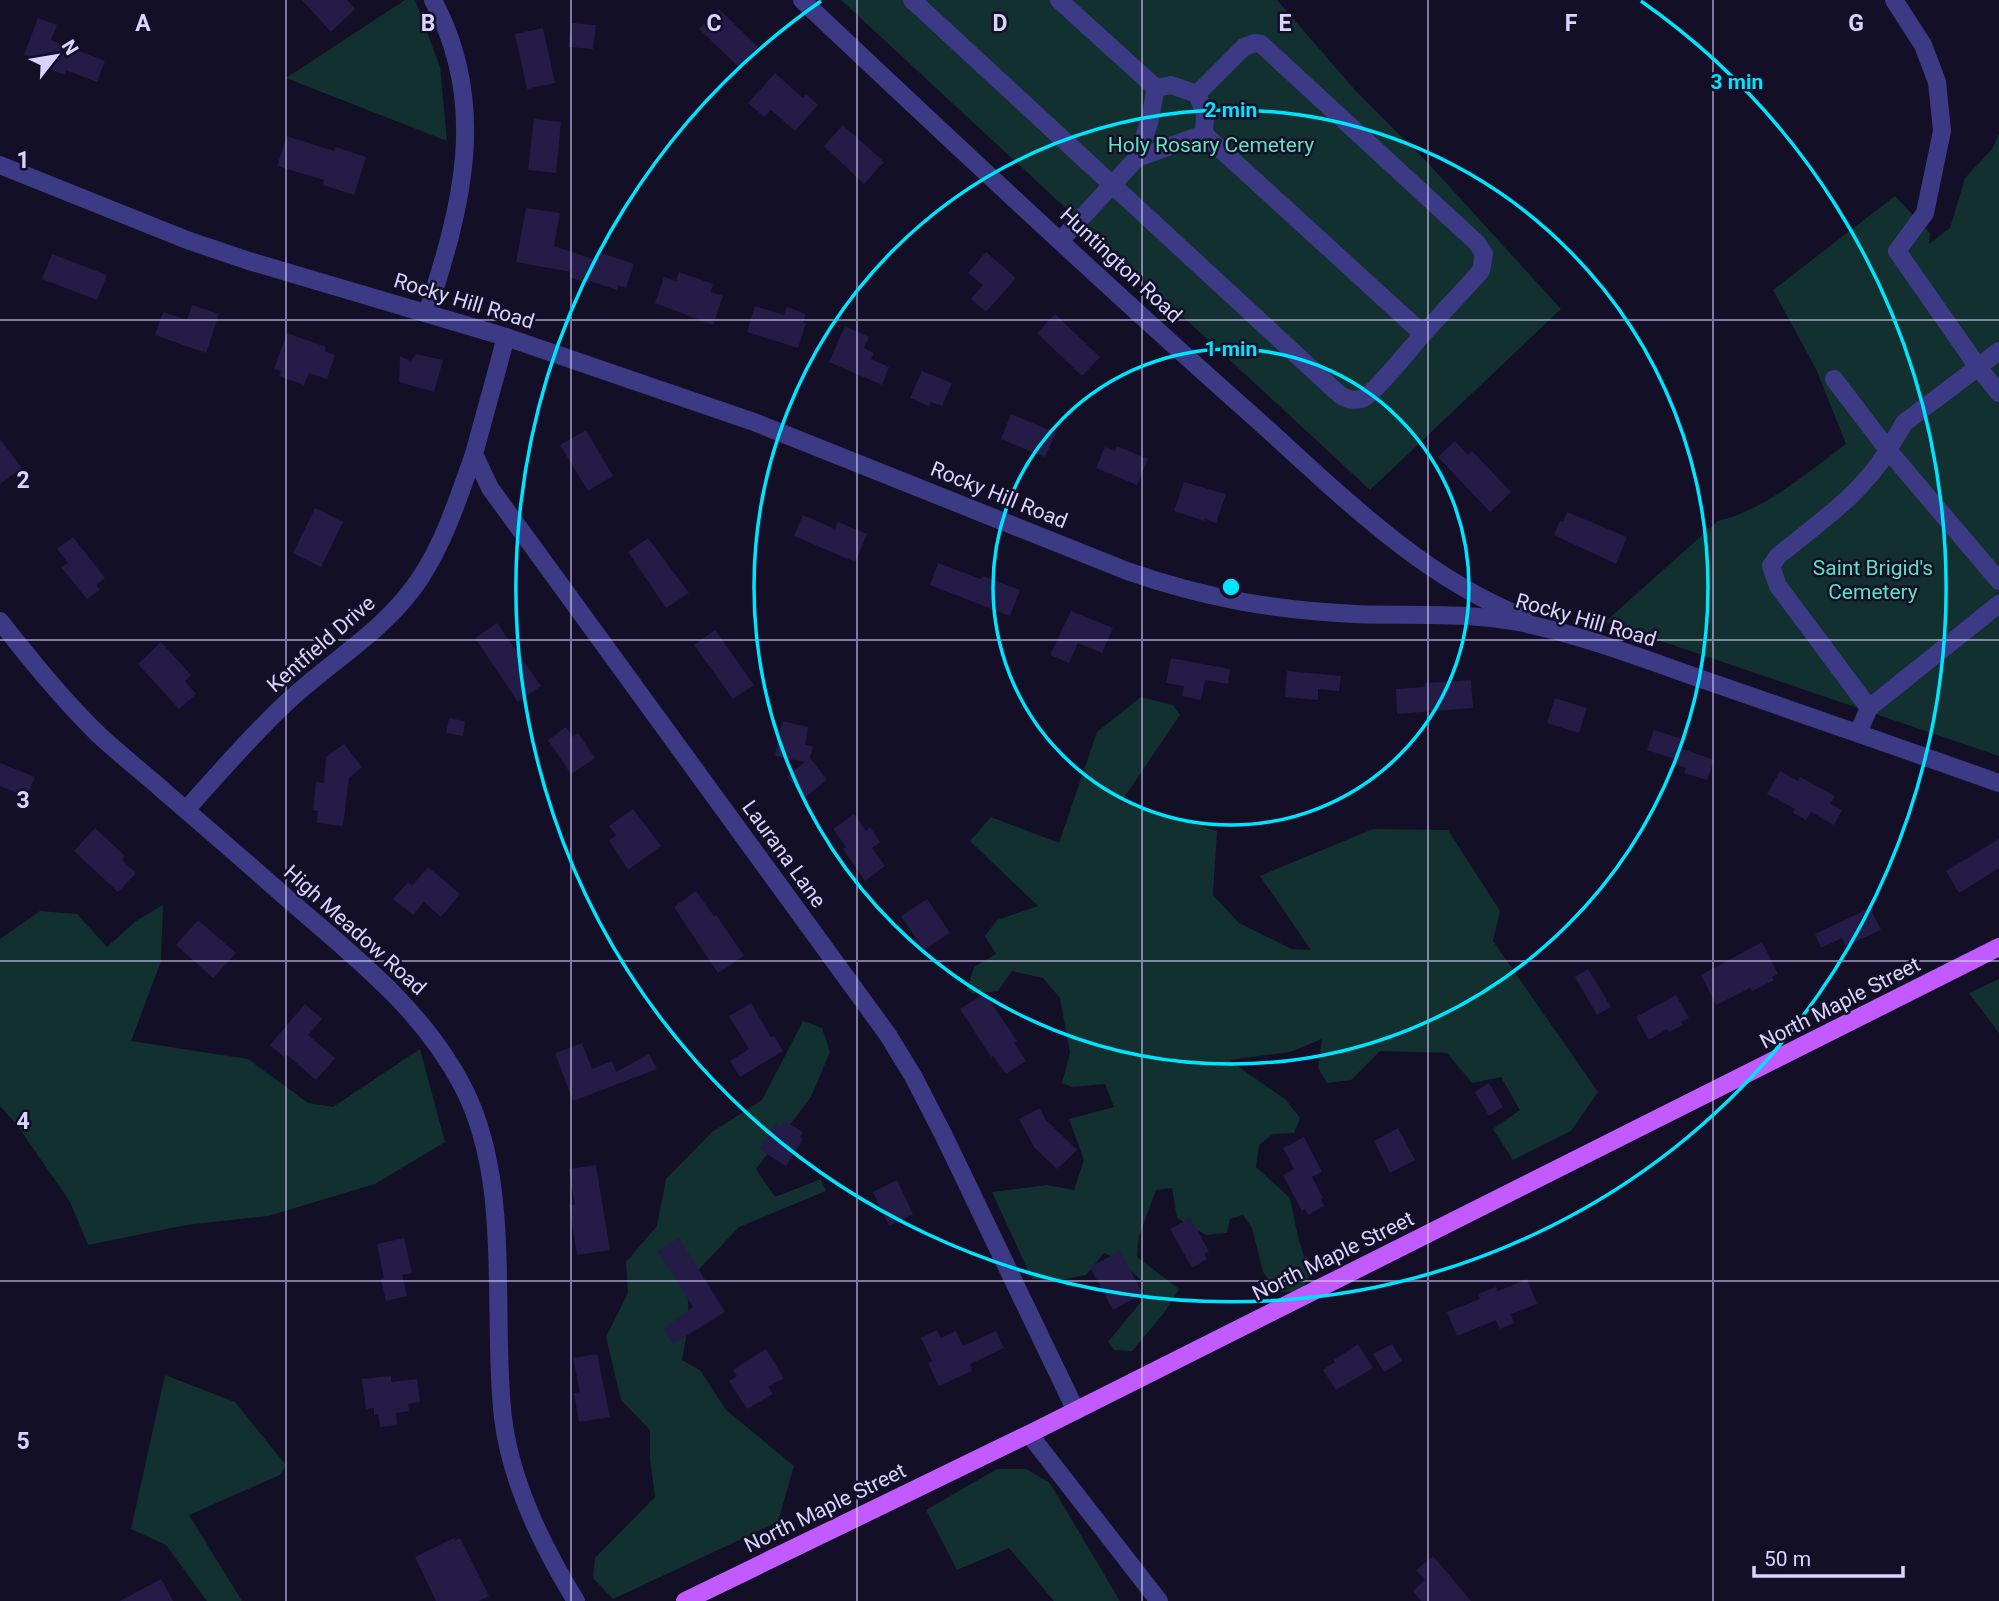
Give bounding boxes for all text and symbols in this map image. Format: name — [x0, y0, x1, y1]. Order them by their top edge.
text: A — [135, 10, 151, 37]
text: B — [421, 10, 435, 37]
text: C — [706, 10, 722, 37]
text: D — [993, 10, 1007, 37]
text: E — [1279, 10, 1292, 37]
text: F — [1565, 10, 1578, 37]
text: G — [1848, 10, 1864, 37]
north arrow — [21, 21, 91, 91]
text: N — [57, 36, 83, 59]
text: 3 min — [1711, 70, 1763, 94]
text: 2 min — [1205, 98, 1257, 122]
park label: Holy Rosary Cemetery — [1108, 133, 1314, 157]
text: 1 — [16, 147, 30, 174]
street label: Huntington Road — [1055, 203, 1187, 327]
street label: Rocky Hill Road — [391, 268, 537, 334]
text: 1 min — [1205, 337, 1257, 361]
street label: Rocky Hill Road — [927, 457, 1071, 533]
text: 2 — [16, 467, 30, 494]
park label: Saint Brigid's Cemetery — [1813, 556, 1933, 604]
centre of rings — [1219, 575, 1243, 599]
street label: Rocky Hill Road — [1513, 588, 1659, 652]
street label: Kentfield Drive — [262, 591, 380, 697]
text: 3 — [16, 787, 30, 814]
street label: Laurana Lane — [737, 796, 831, 912]
street label: High Meadow Road — [279, 860, 431, 1000]
street label: North Maple Street — [1756, 952, 1924, 1054]
text: 4 — [16, 1108, 30, 1135]
street label: North Maple Street — [1248, 1206, 1418, 1306]
text: 5 — [16, 1428, 30, 1455]
street label: North Maple Street — [740, 1458, 910, 1558]
scale bar — [1754, 1534, 1903, 1578]
text: 50 m — [1764, 1547, 1811, 1571]

